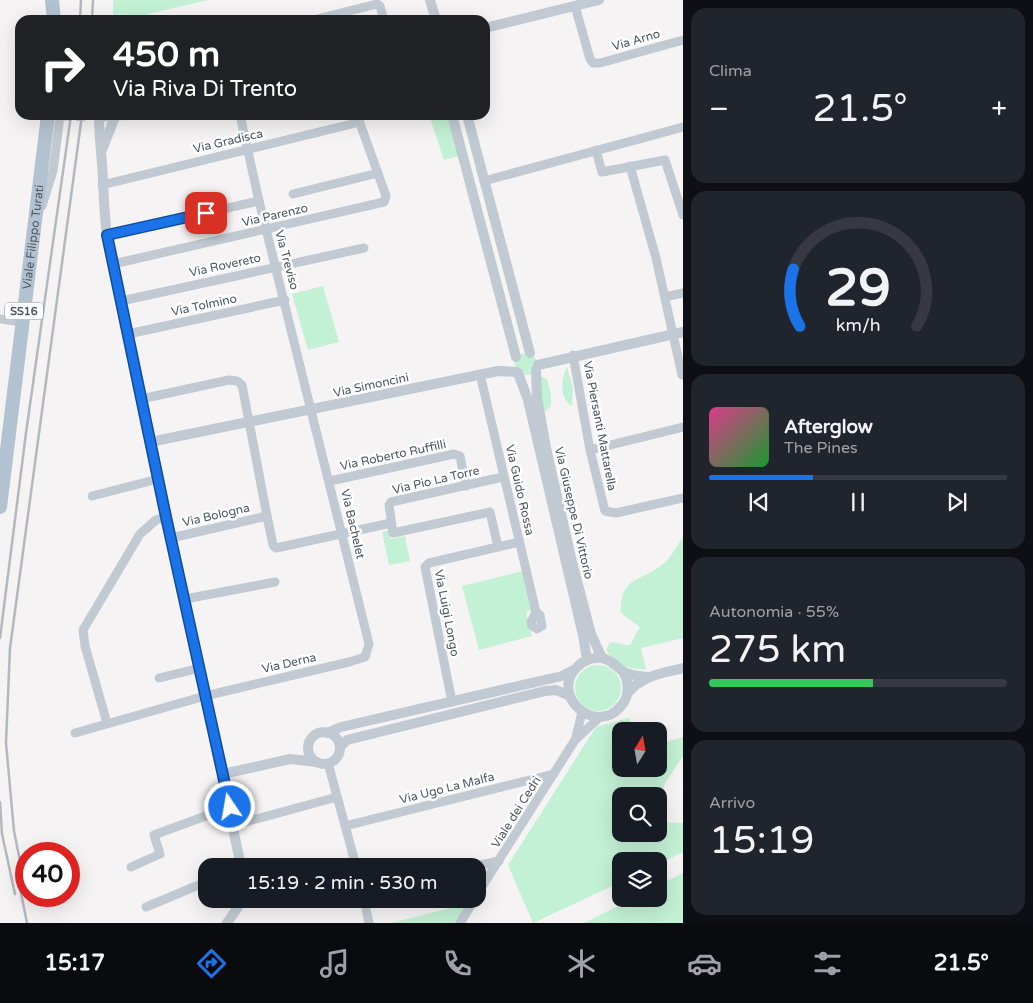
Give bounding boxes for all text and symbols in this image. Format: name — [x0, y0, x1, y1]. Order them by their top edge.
street label: Via Arno — [610, 26, 662, 54]
text: 450 m — [113, 34, 220, 76]
icon: right — [30, 35, 95, 100]
text: Clima — [709, 61, 752, 81]
text: Via Riva Di Trento — [113, 76, 297, 102]
text: 21.5° — [813, 86, 908, 132]
text: − — [709, 92, 729, 126]
text: + — [991, 92, 1007, 126]
street label: Via Gradisca — [192, 126, 264, 156]
street label: Viale Filippo Turati — [20, 184, 46, 290]
pin — [185, 192, 227, 234]
icon: arrive — [192, 199, 220, 227]
street label: Via Parenzo — [241, 201, 309, 229]
street label: Via Treviso — [272, 229, 302, 291]
street label: Via Rovereto — [188, 251, 262, 279]
text: 29 — [825, 257, 891, 320]
street label: Via Tolmino — [170, 291, 238, 319]
road number: SS16 — [5, 302, 43, 320]
text: km/h — [836, 315, 880, 336]
street label: Via Piersanti Mattarella — [581, 360, 619, 492]
street label: Via Simoncini — [332, 370, 410, 400]
text: Afterglow — [784, 416, 873, 438]
street label: Via Roberto Ruffilli — [339, 437, 447, 473]
text: The Pines — [784, 438, 858, 458]
street label: Via Guido Rossa — [503, 443, 537, 537]
street label: Via Giuseppe Di Vittorio — [552, 445, 596, 581]
street label: Via Pio La Torre — [391, 463, 481, 497]
street label: Via Bachelet — [338, 488, 368, 561]
icon: previous — [745, 488, 773, 516]
icon: pause — [844, 488, 872, 516]
icon: next — [943, 488, 971, 516]
street label: Via Bologna — [181, 500, 251, 530]
street label: Via Luigi Longo — [432, 568, 462, 658]
text: Autonomia · 55% — [709, 602, 839, 622]
text: 275 km — [709, 627, 846, 673]
street label: Via Derna — [260, 650, 318, 676]
north arrow — [612, 722, 668, 778]
map controls — [612, 722, 667, 907]
street label: Via Ugo La Malfa — [398, 769, 496, 807]
street label: Viale dei Cedri — [488, 774, 544, 850]
position arrow — [203, 780, 255, 832]
button: search — [612, 787, 667, 842]
text: Arrivo — [709, 793, 755, 813]
text: 15:19 — [709, 818, 814, 864]
speed limit sign: 40 — [15, 842, 80, 907]
button: layers — [612, 852, 667, 907]
text: 15:19 · 2 min · 530 m — [246, 872, 438, 894]
icon: directions — [194, 946, 229, 981]
icon: music — [317, 946, 352, 981]
icon: phone — [440, 946, 475, 981]
icon: climate — [564, 946, 599, 981]
icon: car — [687, 946, 722, 981]
icon: filters — [810, 946, 845, 981]
text: 15:17 — [44, 950, 105, 976]
text: 21.5° — [934, 950, 989, 976]

